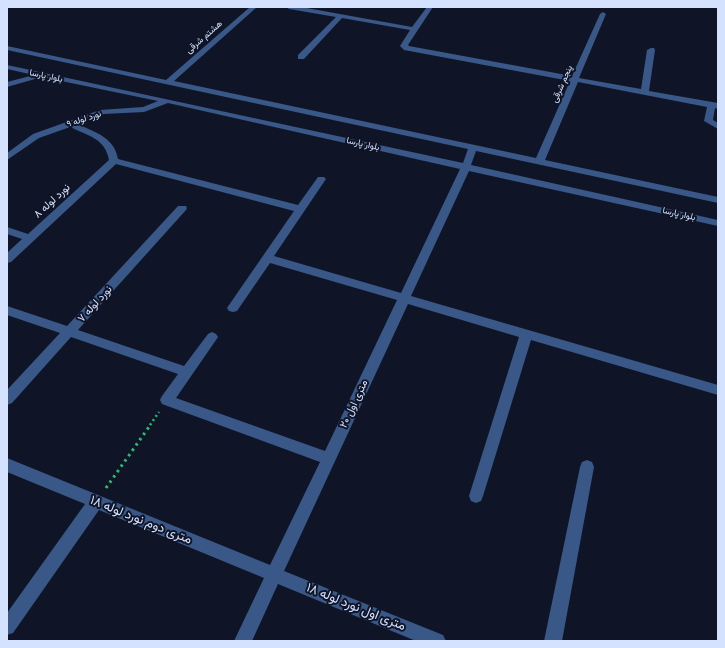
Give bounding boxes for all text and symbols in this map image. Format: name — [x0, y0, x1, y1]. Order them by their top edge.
street label: هشتم شرقی — [184, 18, 224, 56]
street label: پنجم شرقی — [549, 64, 575, 104]
street label: بلوار پارسا — [28, 67, 64, 85]
street label: ۹ نورد لوله — [65, 108, 103, 130]
street label: بلوار پارسا — [345, 135, 381, 153]
street label: ۸ نورد لوله — [31, 181, 73, 221]
street label: بلوار پارسا — [661, 205, 697, 223]
street label: ۷ نورد لوله — [75, 283, 115, 325]
street label: ۲۰ متری اول — [337, 378, 371, 430]
street label: ۱۸ متری دوم نورد لوله — [88, 492, 194, 548]
street label: ۱۸ متری اول نورد لوله — [304, 580, 408, 634]

